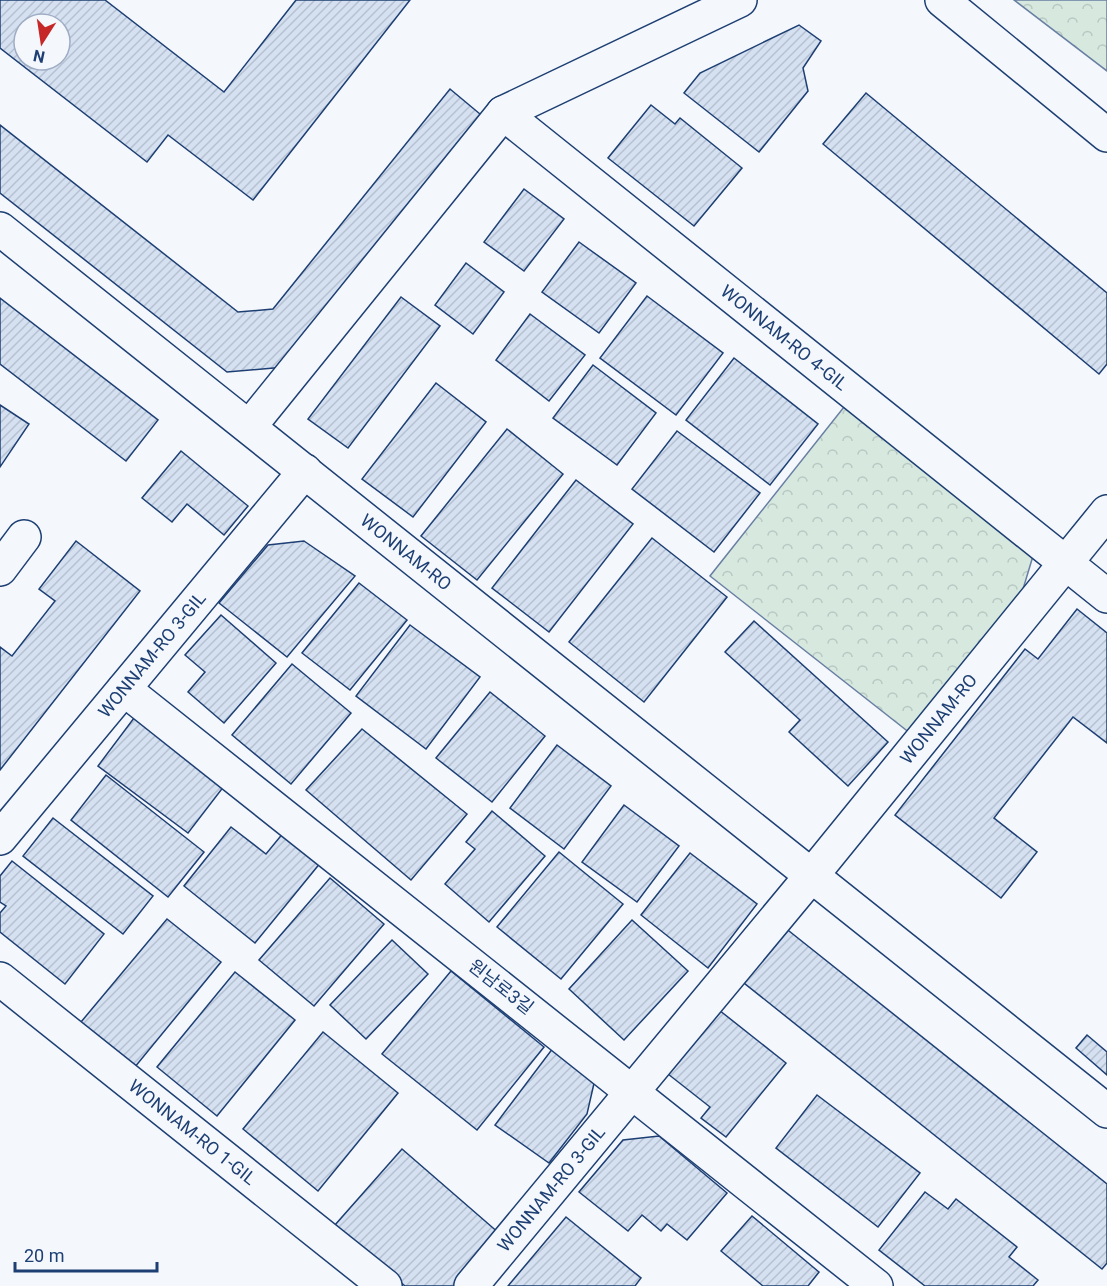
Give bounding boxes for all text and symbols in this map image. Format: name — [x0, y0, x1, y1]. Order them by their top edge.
north arrow — [12, 12, 72, 72]
text: N — [31, 46, 46, 67]
street label: WONNAM-RO 4-GIL — [717, 280, 852, 395]
street label: WONNAM-RO — [357, 509, 456, 595]
street label: WONNAM-RO 3-GIL — [94, 587, 210, 722]
street label: WONNAM-RO — [895, 669, 981, 768]
street label: 원남로3길 — [465, 955, 538, 1018]
street label: WONNAM-RO 1-GIL — [125, 1075, 261, 1189]
street label: WONNAM-RO 3-GIL — [493, 1122, 609, 1256]
scale bar — [15, 1235, 158, 1273]
text: 20 m — [24, 1245, 64, 1266]

